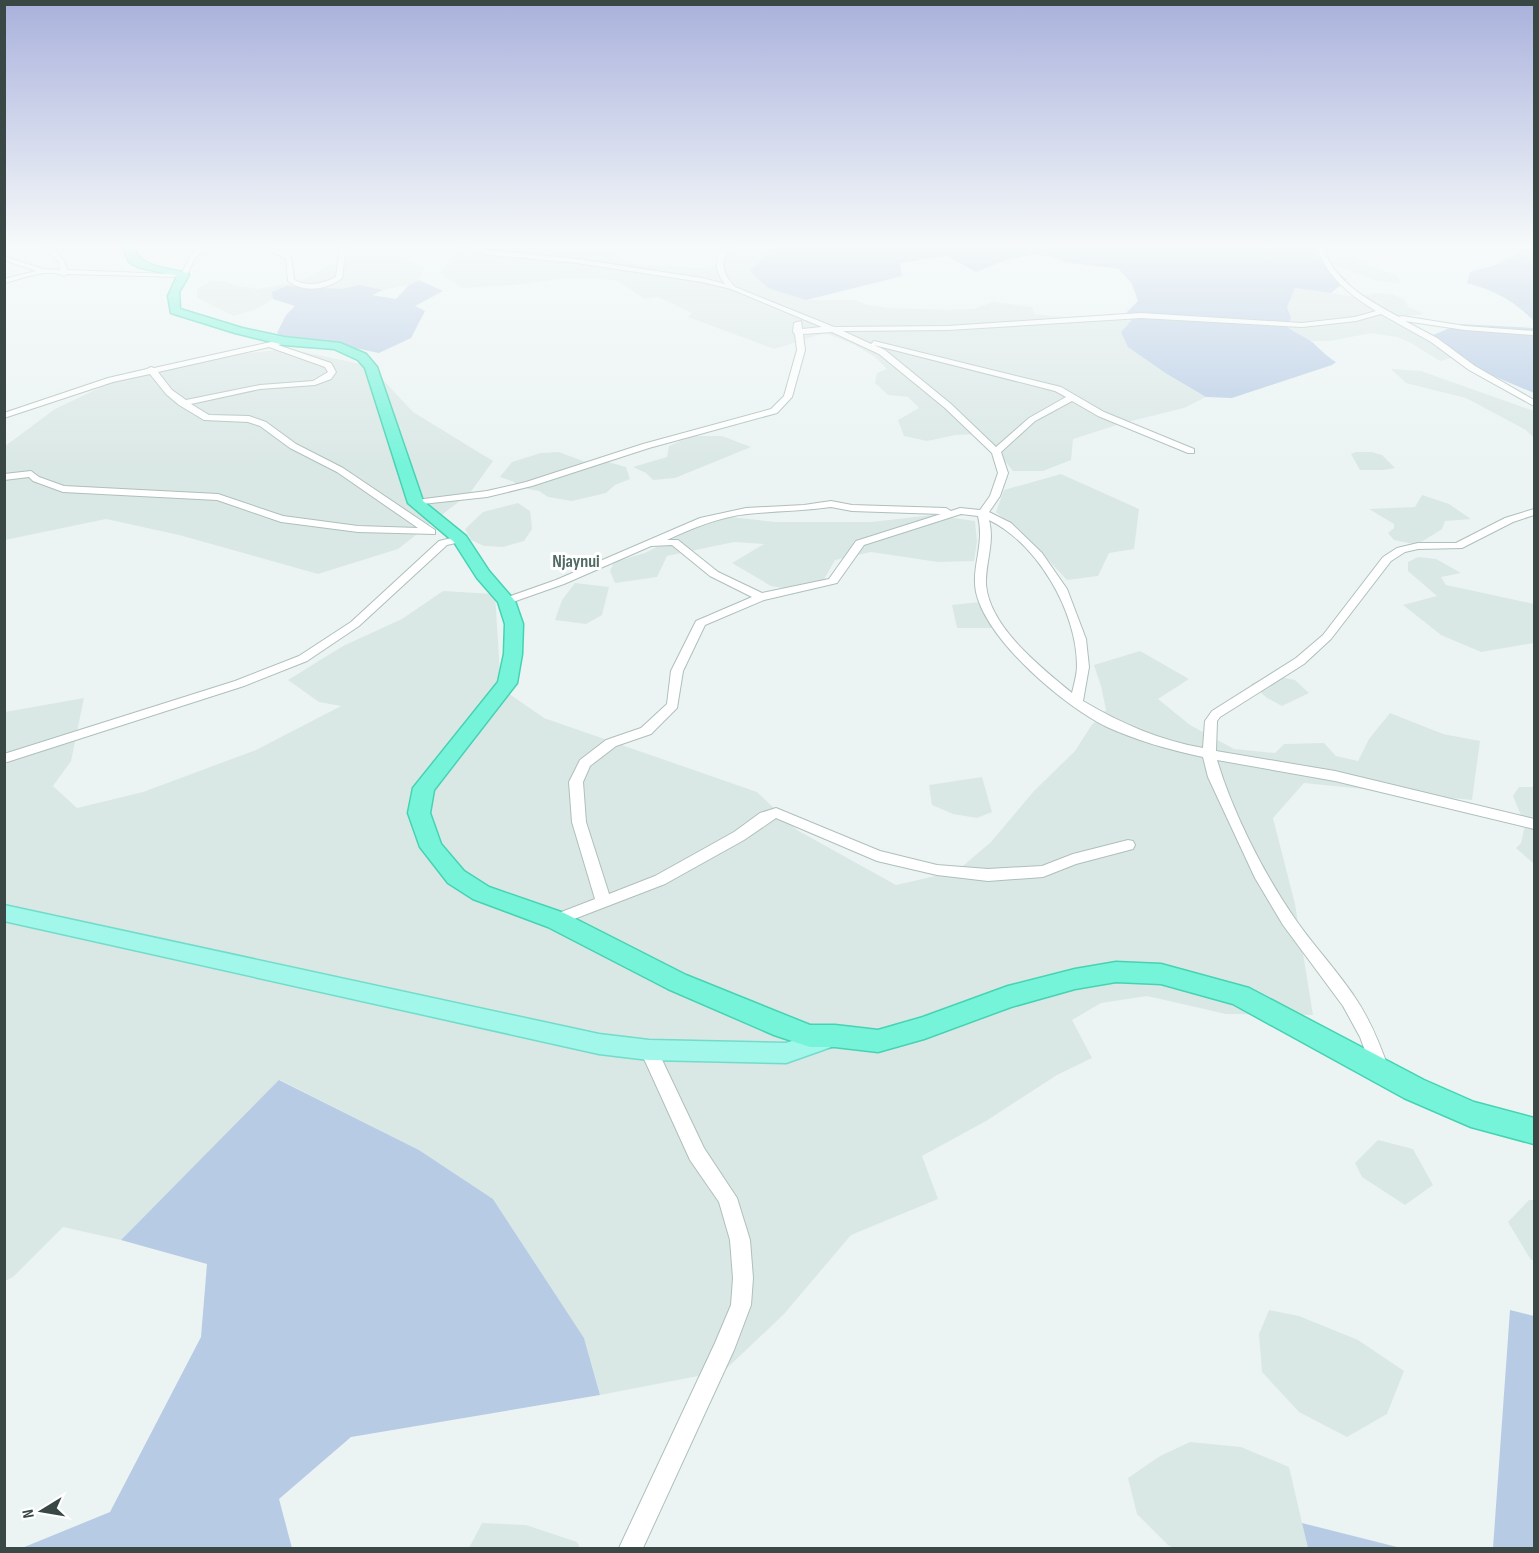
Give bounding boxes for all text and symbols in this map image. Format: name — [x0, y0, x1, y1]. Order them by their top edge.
district label: Njaynui — [552, 551, 600, 572]
north arrow — [12, 1481, 72, 1541]
text: N — [19, 1508, 39, 1520]

